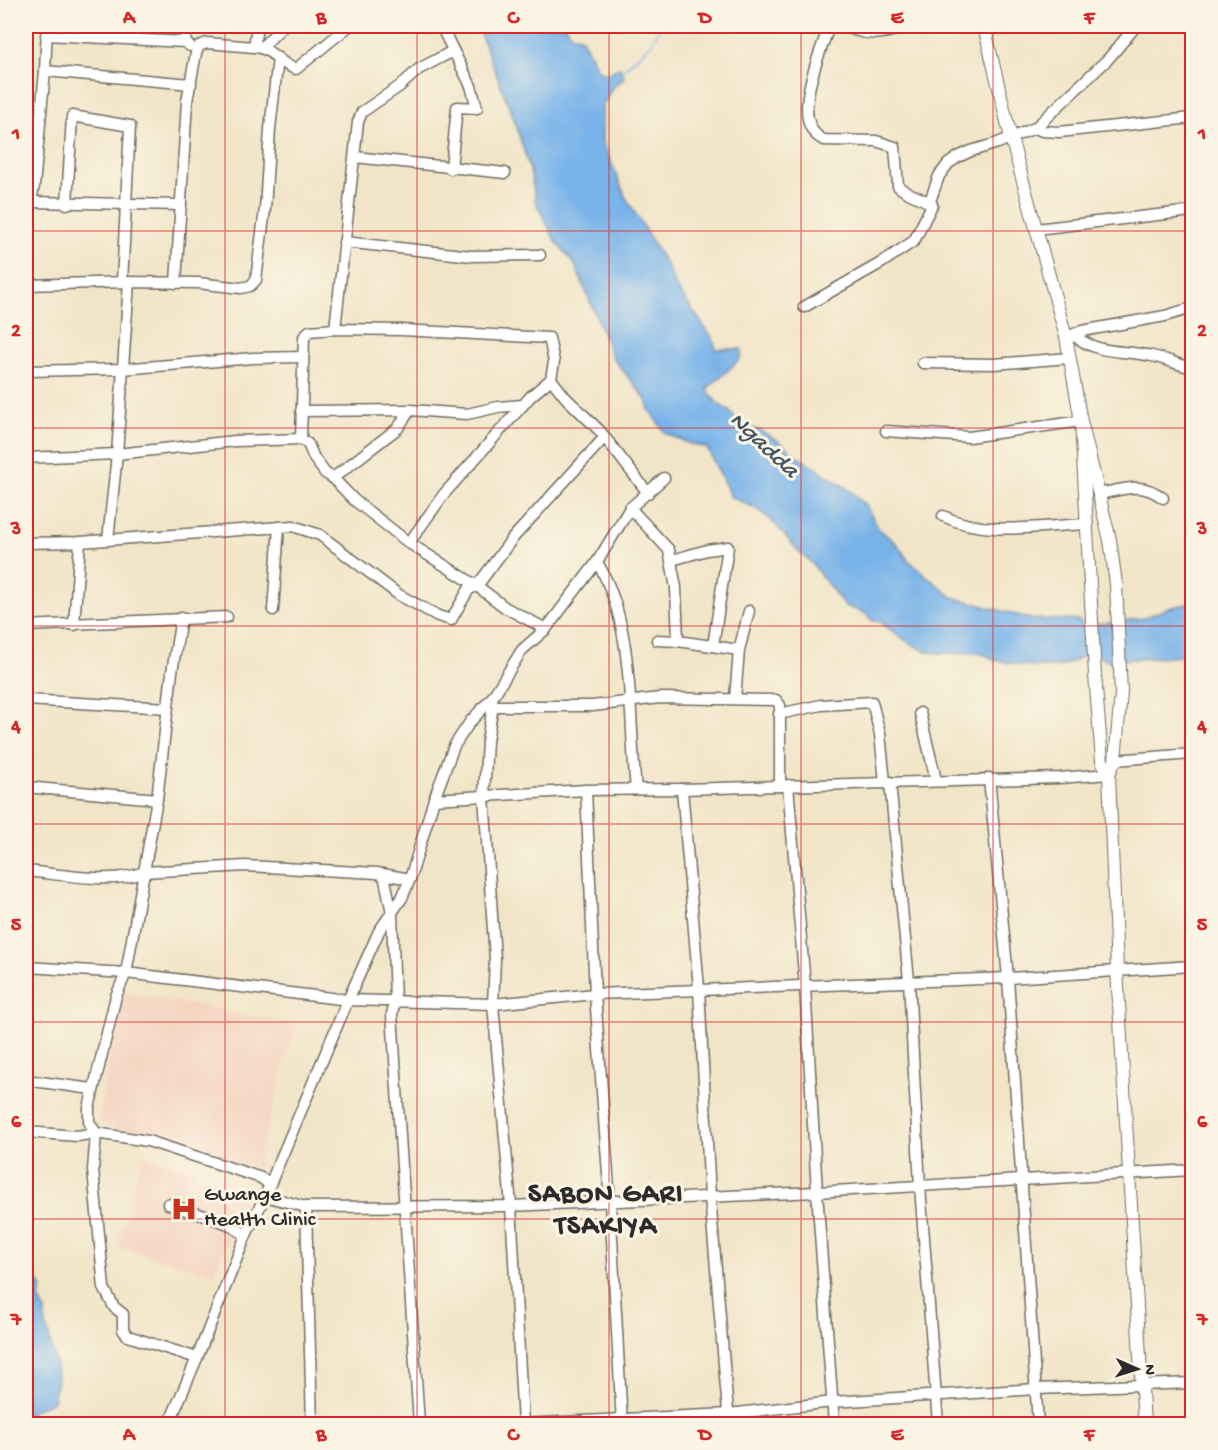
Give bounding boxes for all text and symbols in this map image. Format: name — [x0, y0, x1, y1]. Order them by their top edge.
text: A — [122, 8, 137, 31]
text: B — [315, 8, 327, 31]
text: C — [507, 8, 521, 31]
text: D — [696, 8, 712, 31]
text: E — [891, 8, 905, 31]
text: F — [1083, 8, 1096, 31]
text: 1 — [11, 124, 20, 147]
text: 1 — [1197, 124, 1206, 147]
text: 2 — [11, 321, 21, 344]
text: 2 — [1197, 321, 1207, 344]
water label: Ngadda — [722, 407, 805, 486]
text: 3 — [10, 519, 21, 542]
text: 3 — [1196, 519, 1207, 542]
text: 4 — [10, 717, 21, 740]
text: 4 — [1196, 717, 1207, 740]
text: 5 — [11, 915, 22, 938]
text: 5 — [1197, 915, 1208, 938]
text: 6 — [11, 1112, 22, 1135]
text: 6 — [1197, 1112, 1208, 1135]
district label: SABON GARI TSAKIYA — [528, 1179, 684, 1244]
place label: Gwange Health Clinic — [204, 1183, 317, 1234]
hospital icon: Gwange Health Clinic — [169, 1194, 199, 1224]
text: 7 — [10, 1310, 23, 1333]
text: 7 — [1196, 1310, 1209, 1333]
north arrow — [1107, 1339, 1167, 1399]
text: N — [1139, 1364, 1158, 1376]
text: A — [122, 1425, 137, 1448]
text: B — [315, 1425, 327, 1448]
text: C — [507, 1425, 521, 1448]
text: D — [696, 1425, 712, 1448]
text: E — [891, 1425, 905, 1448]
text: F — [1083, 1425, 1096, 1448]

